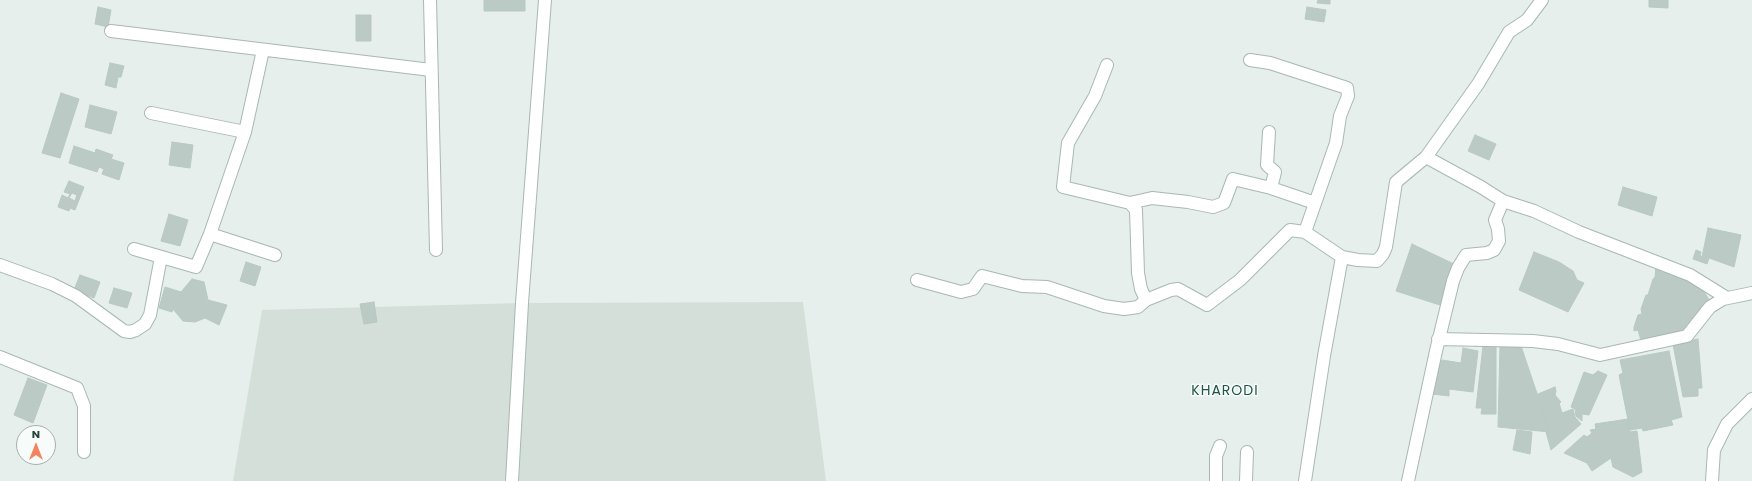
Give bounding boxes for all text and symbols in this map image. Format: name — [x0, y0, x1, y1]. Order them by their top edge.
district label: KHARODI — [1191, 383, 1259, 399]
north arrow — [16, 425, 56, 465]
text: N — [32, 426, 40, 442]

